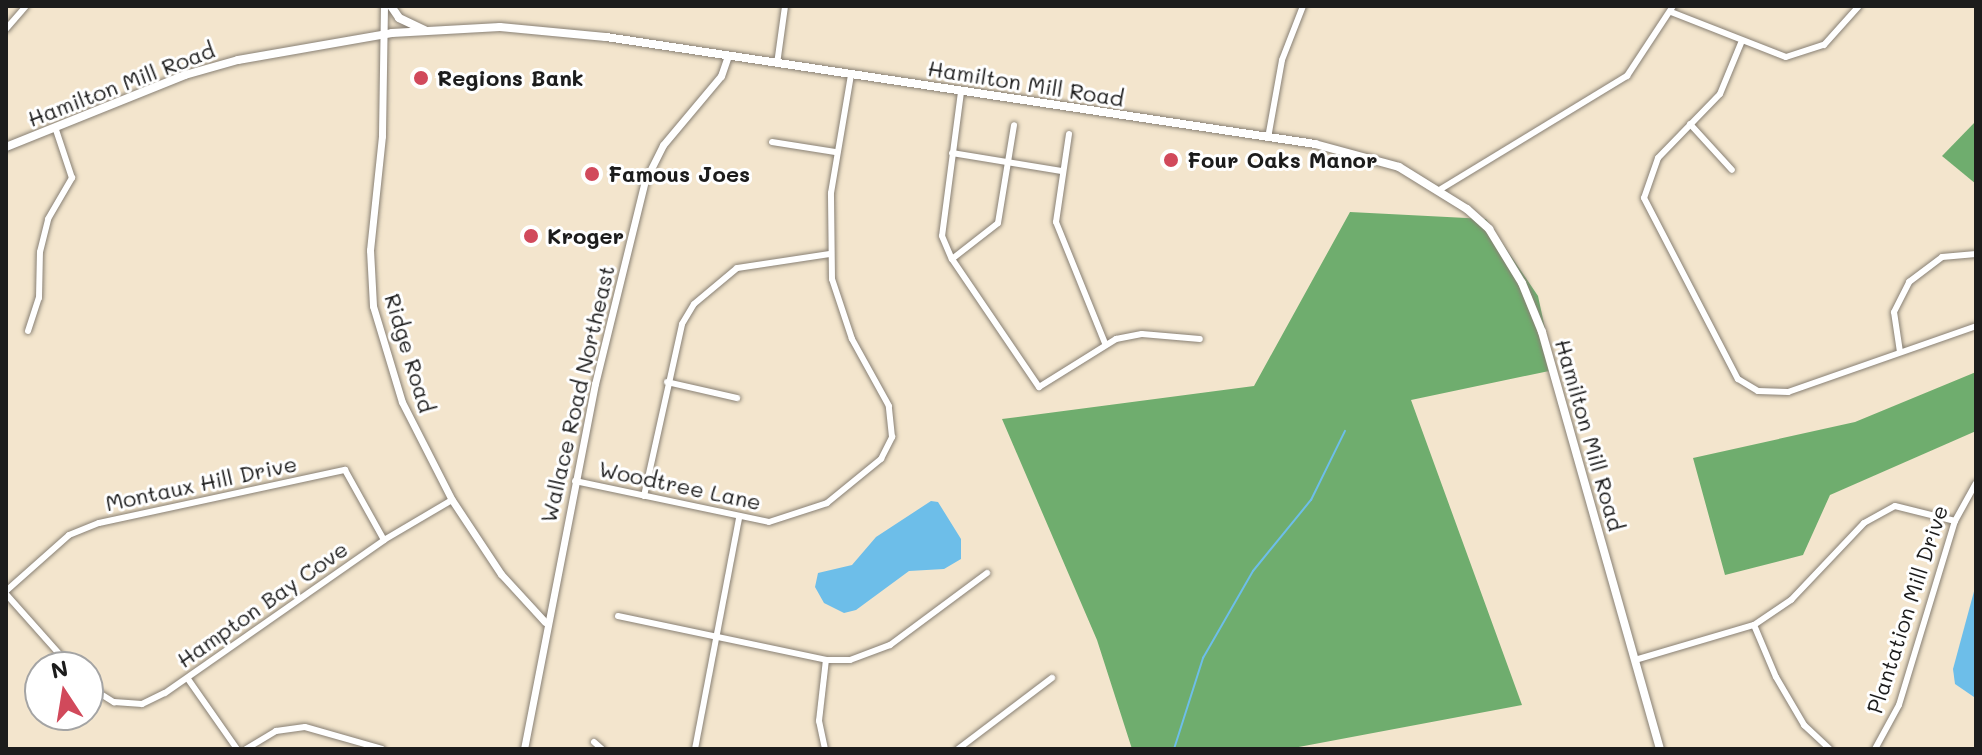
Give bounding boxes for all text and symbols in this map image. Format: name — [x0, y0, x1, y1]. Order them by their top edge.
street label: Hamilton Mill Road — [24, 36, 218, 132]
street label: Hamilton Mill Road — [926, 54, 1126, 112]
place label: Regions Bank — [437, 65, 584, 91]
marker: Regions Bank — [412, 69, 430, 87]
place label: Four Oaks Manor — [1187, 147, 1377, 173]
marker: Four Oaks Manor — [1162, 151, 1180, 169]
place label: Famous Joes — [608, 161, 750, 187]
marker: Famous Joes — [583, 165, 601, 183]
place label: Kroger — [547, 223, 624, 249]
marker: Kroger — [522, 227, 540, 245]
street label: Wallace Road Northeast — [535, 263, 619, 525]
street label: Ridge Road — [379, 290, 441, 416]
street label: Hamilton Mill Road — [1550, 336, 1630, 534]
street label: Montaux Hill Drive — [103, 450, 299, 516]
street label: Woodtree Lane — [596, 455, 764, 515]
street label: Plantation Mill Drive — [1861, 502, 1953, 716]
street label: Hampton Bay Cove — [172, 535, 352, 673]
north arrow — [24, 651, 104, 731]
text: N — [48, 653, 70, 685]

